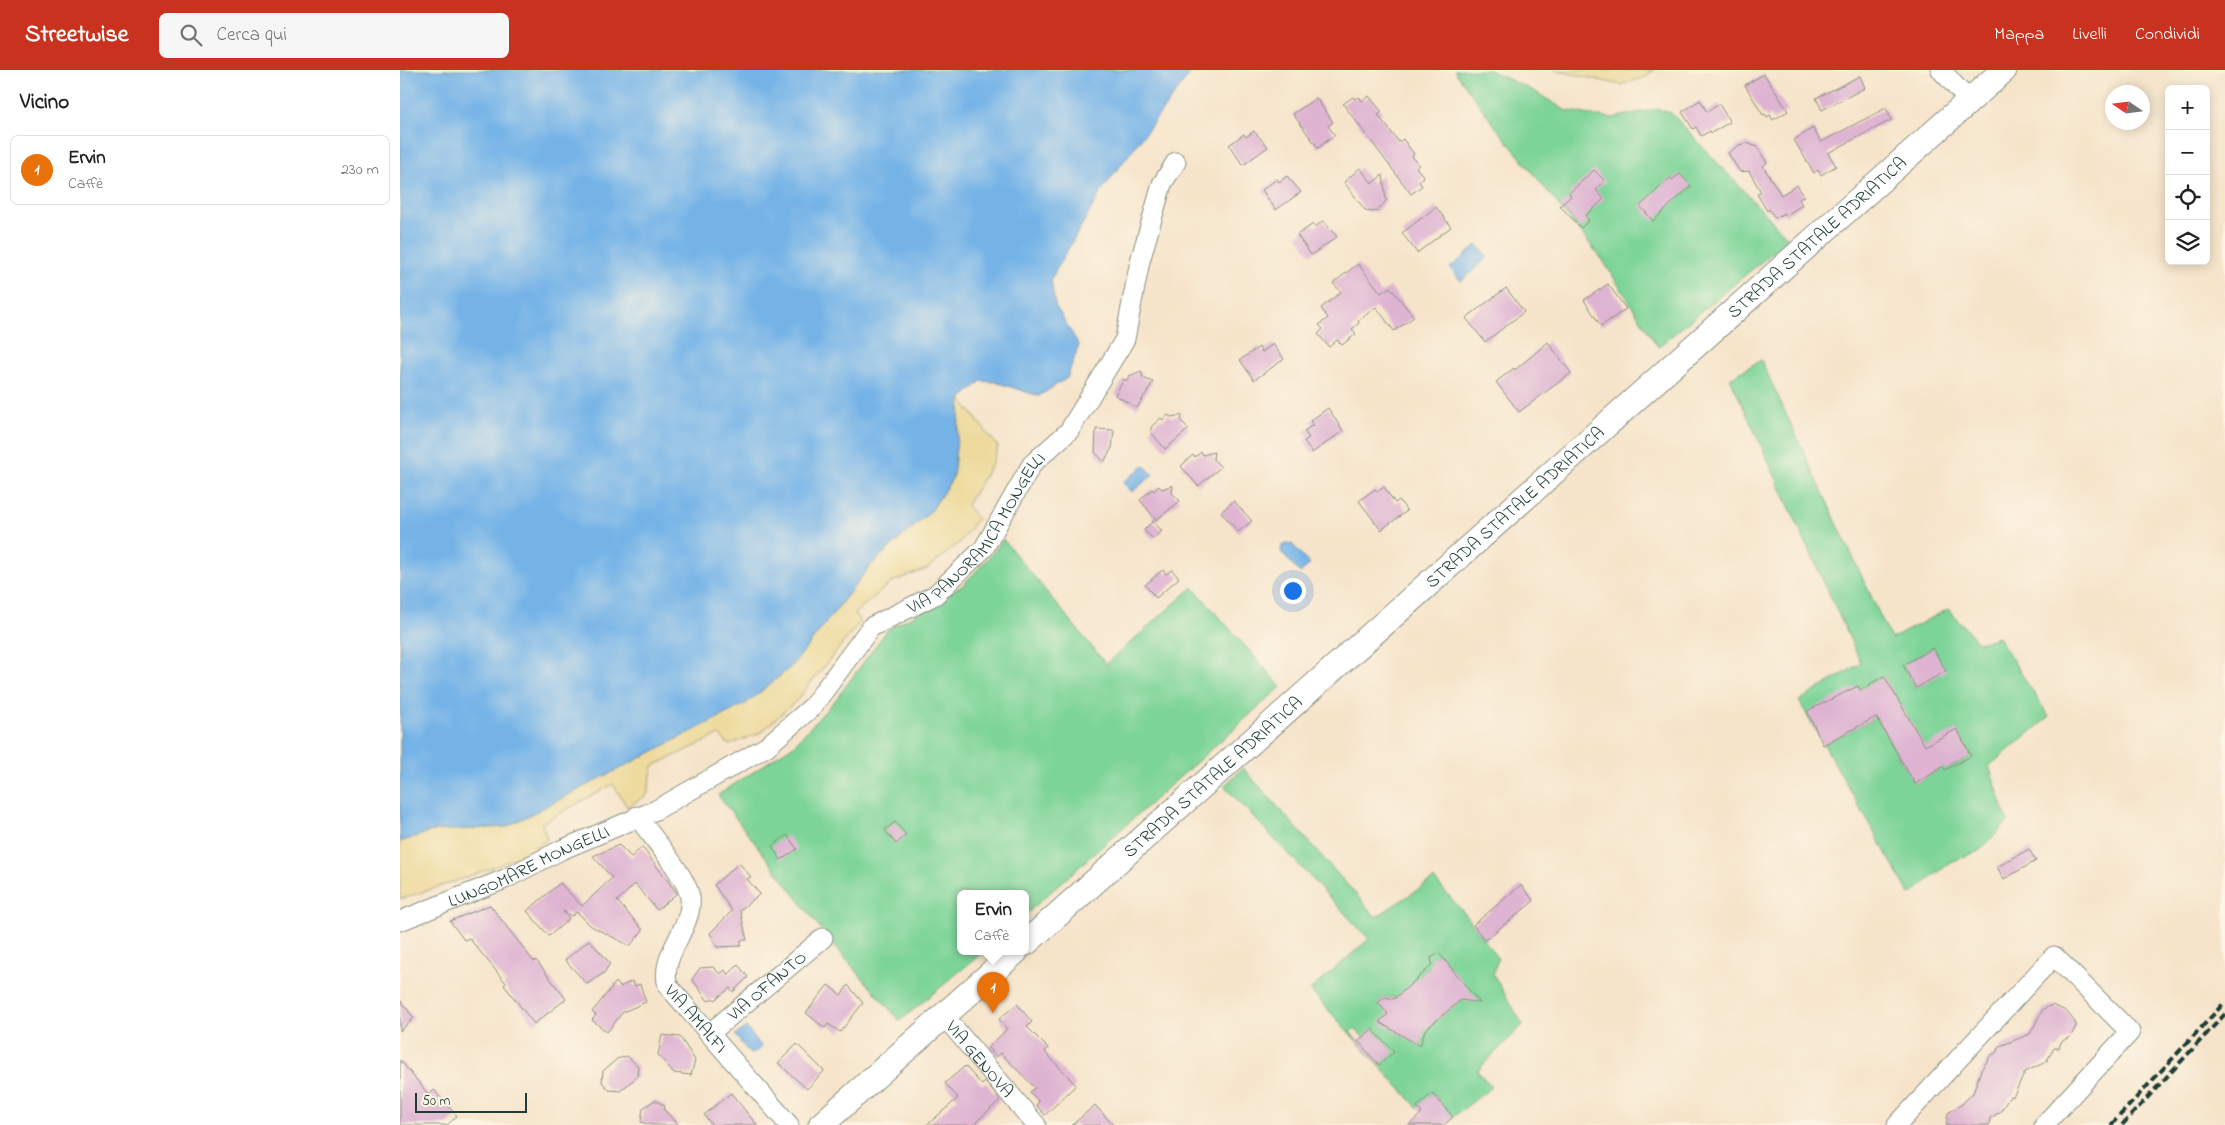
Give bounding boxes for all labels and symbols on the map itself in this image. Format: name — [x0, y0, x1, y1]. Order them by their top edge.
north arrow — [2105, 85, 2150, 130]
street label: STRADA STATALE ADRIATICA — [1723, 152, 1913, 326]
street label: STRADA STATALE ADRIATICA — [1421, 421, 1611, 595]
street label: VIA PANORAMICA MONGELLI — [902, 447, 1052, 622]
your location — [1280, 578, 1306, 604]
street label: STRADA STATALE ADRIATICA — [1119, 691, 1309, 865]
street label: LUNGOMARE MONGELLI — [445, 820, 614, 915]
street label: VIA OFANTO — [722, 946, 813, 1029]
pin: 1 — [977, 972, 1009, 1013]
street label: VIA AMALFI — [657, 979, 732, 1060]
street label: VIA GENOVA — [938, 1015, 1019, 1104]
scale bar — [415, 1090, 528, 1113]

